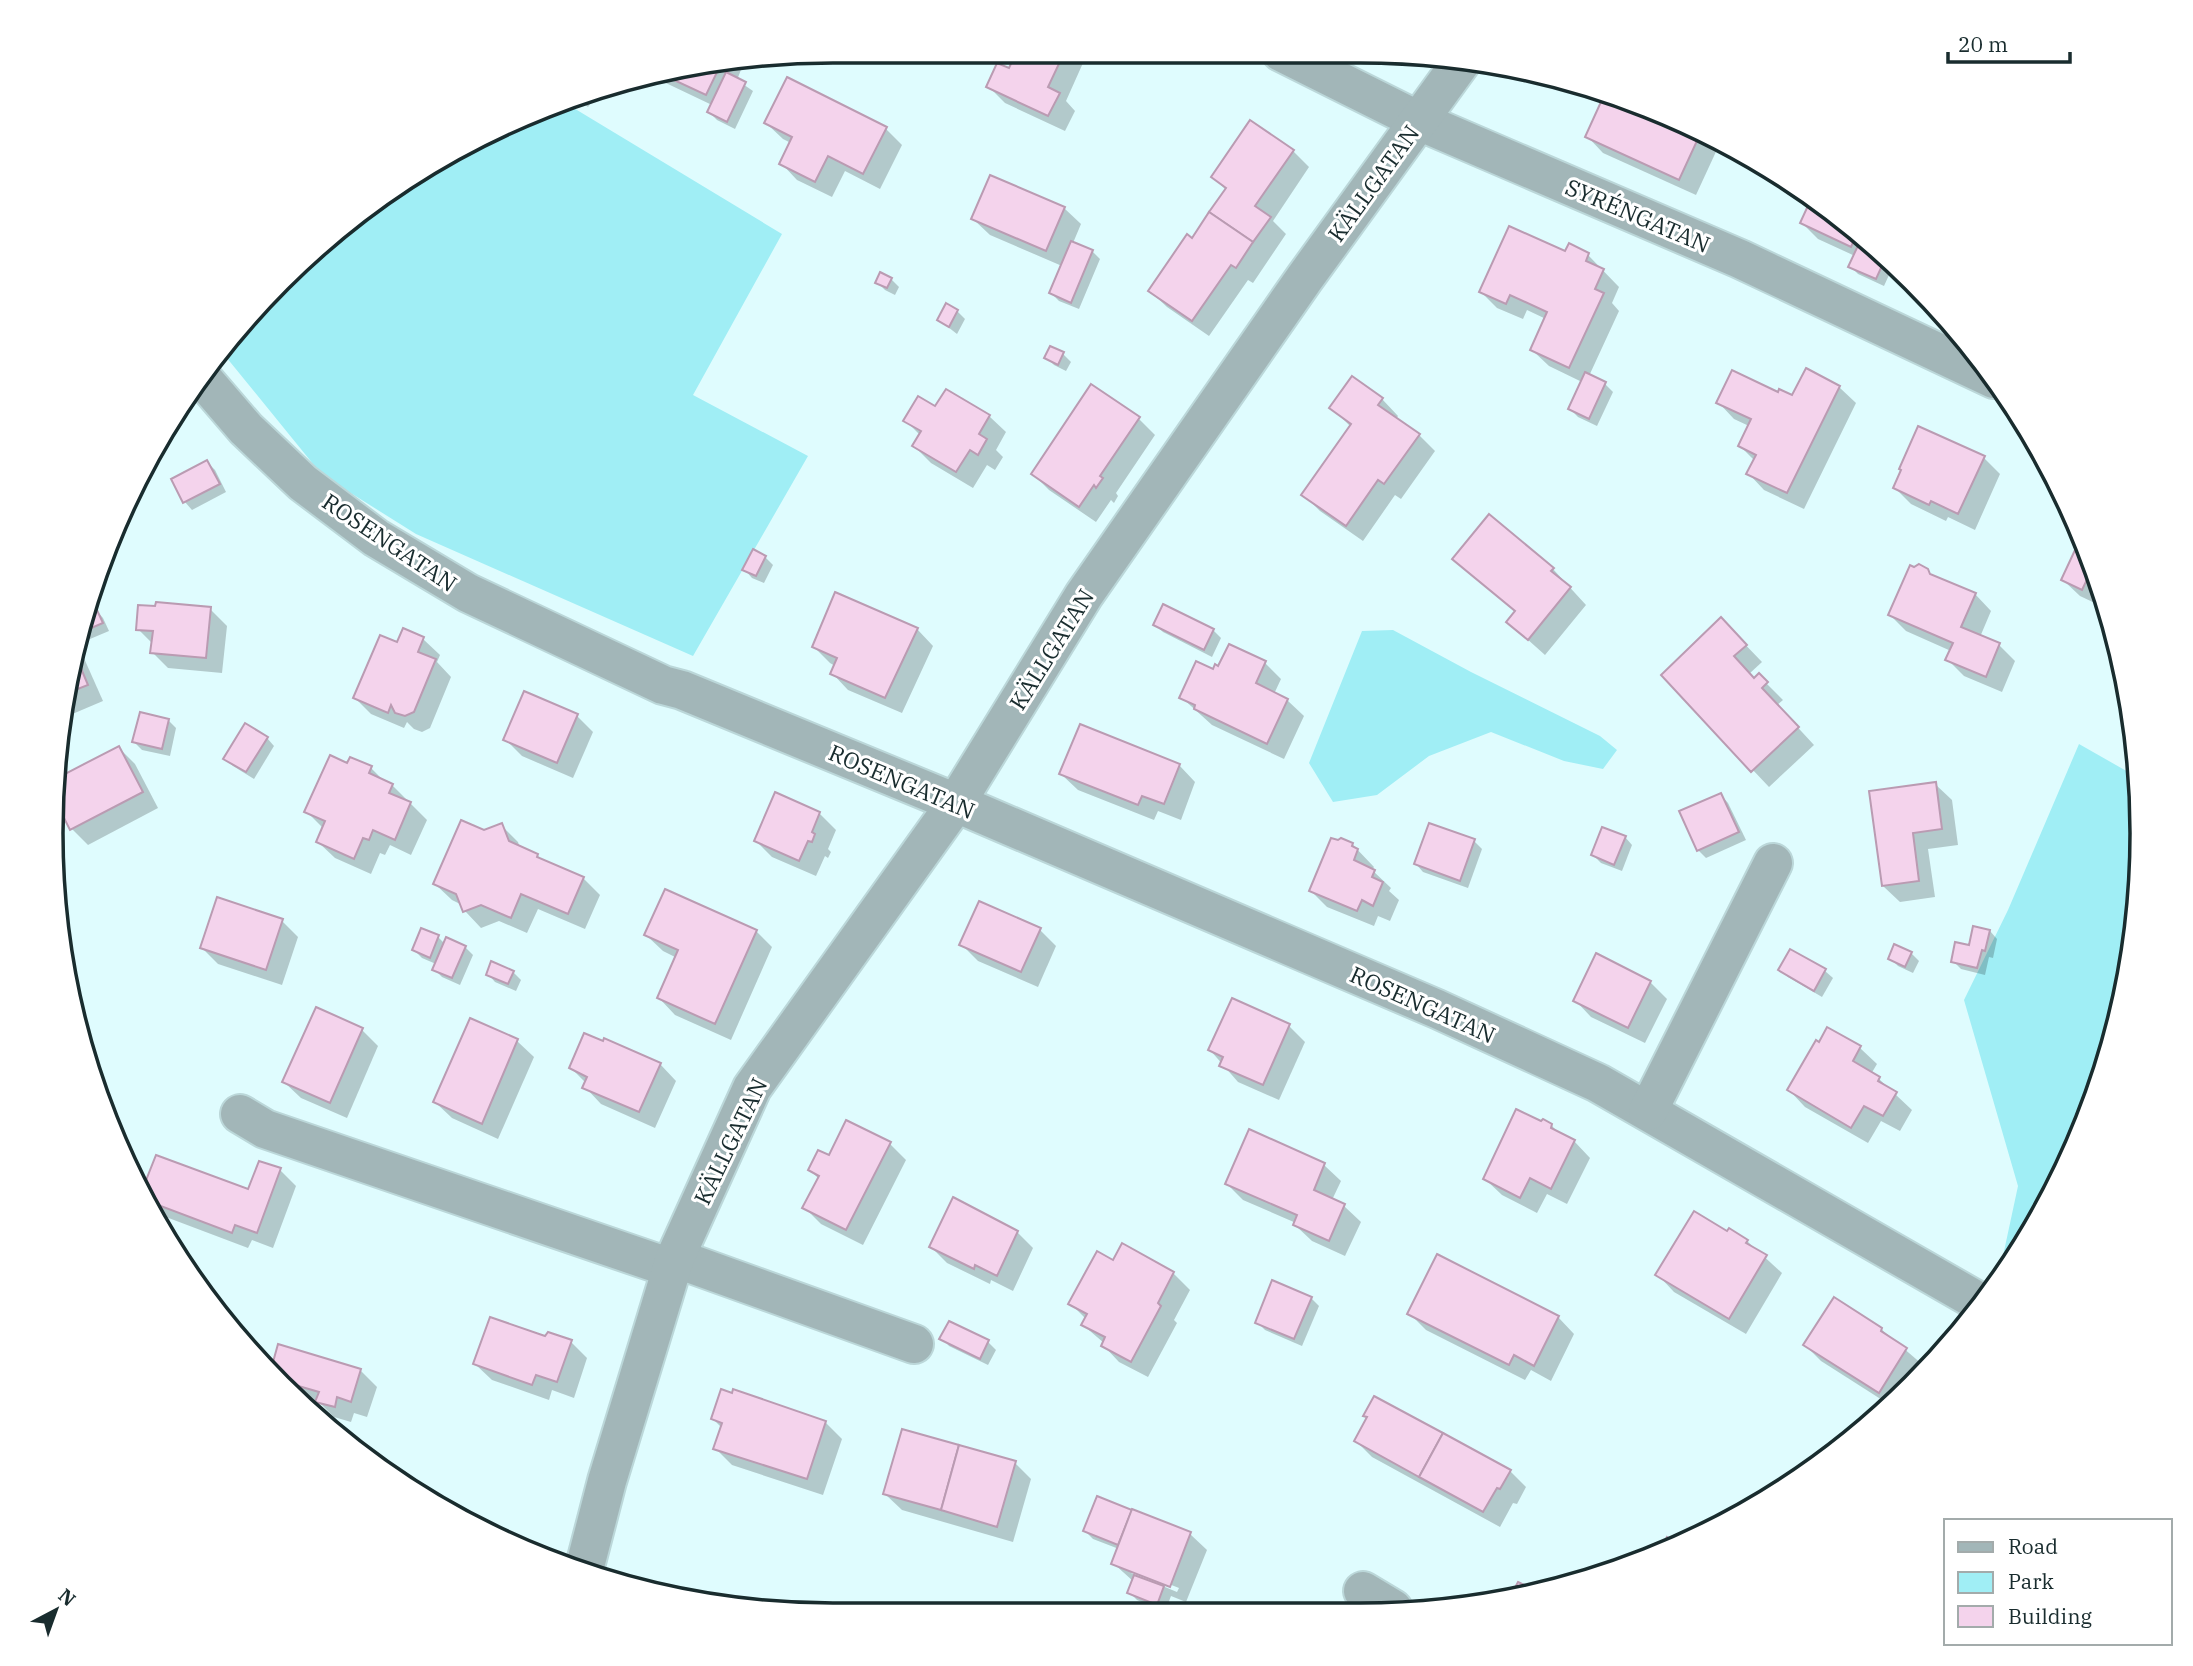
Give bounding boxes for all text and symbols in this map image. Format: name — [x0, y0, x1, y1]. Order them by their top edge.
scale bar — [1948, 21, 2070, 65]
text: 20 m — [1958, 30, 2008, 58]
street label: KÄLLGATAN — [1321, 119, 1425, 247]
street label: SYRÉNGATAN — [1561, 171, 1715, 259]
street label: ROSENGATAN — [317, 486, 463, 598]
street label: KÄLLGATAN — [1002, 583, 1100, 715]
street label: ROSENGATAN — [824, 737, 980, 825]
street label: ROSENGATAN — [1346, 959, 1500, 1049]
street label: KÄLLGATAN — [686, 1073, 774, 1209]
legend — [1944, 1519, 2172, 1645]
text: Road — [2008, 1532, 2058, 1560]
text: Park — [2008, 1567, 2055, 1595]
north arrow — [21, 1575, 91, 1645]
text: N — [54, 1583, 81, 1611]
text: Building — [2008, 1602, 2093, 1630]

